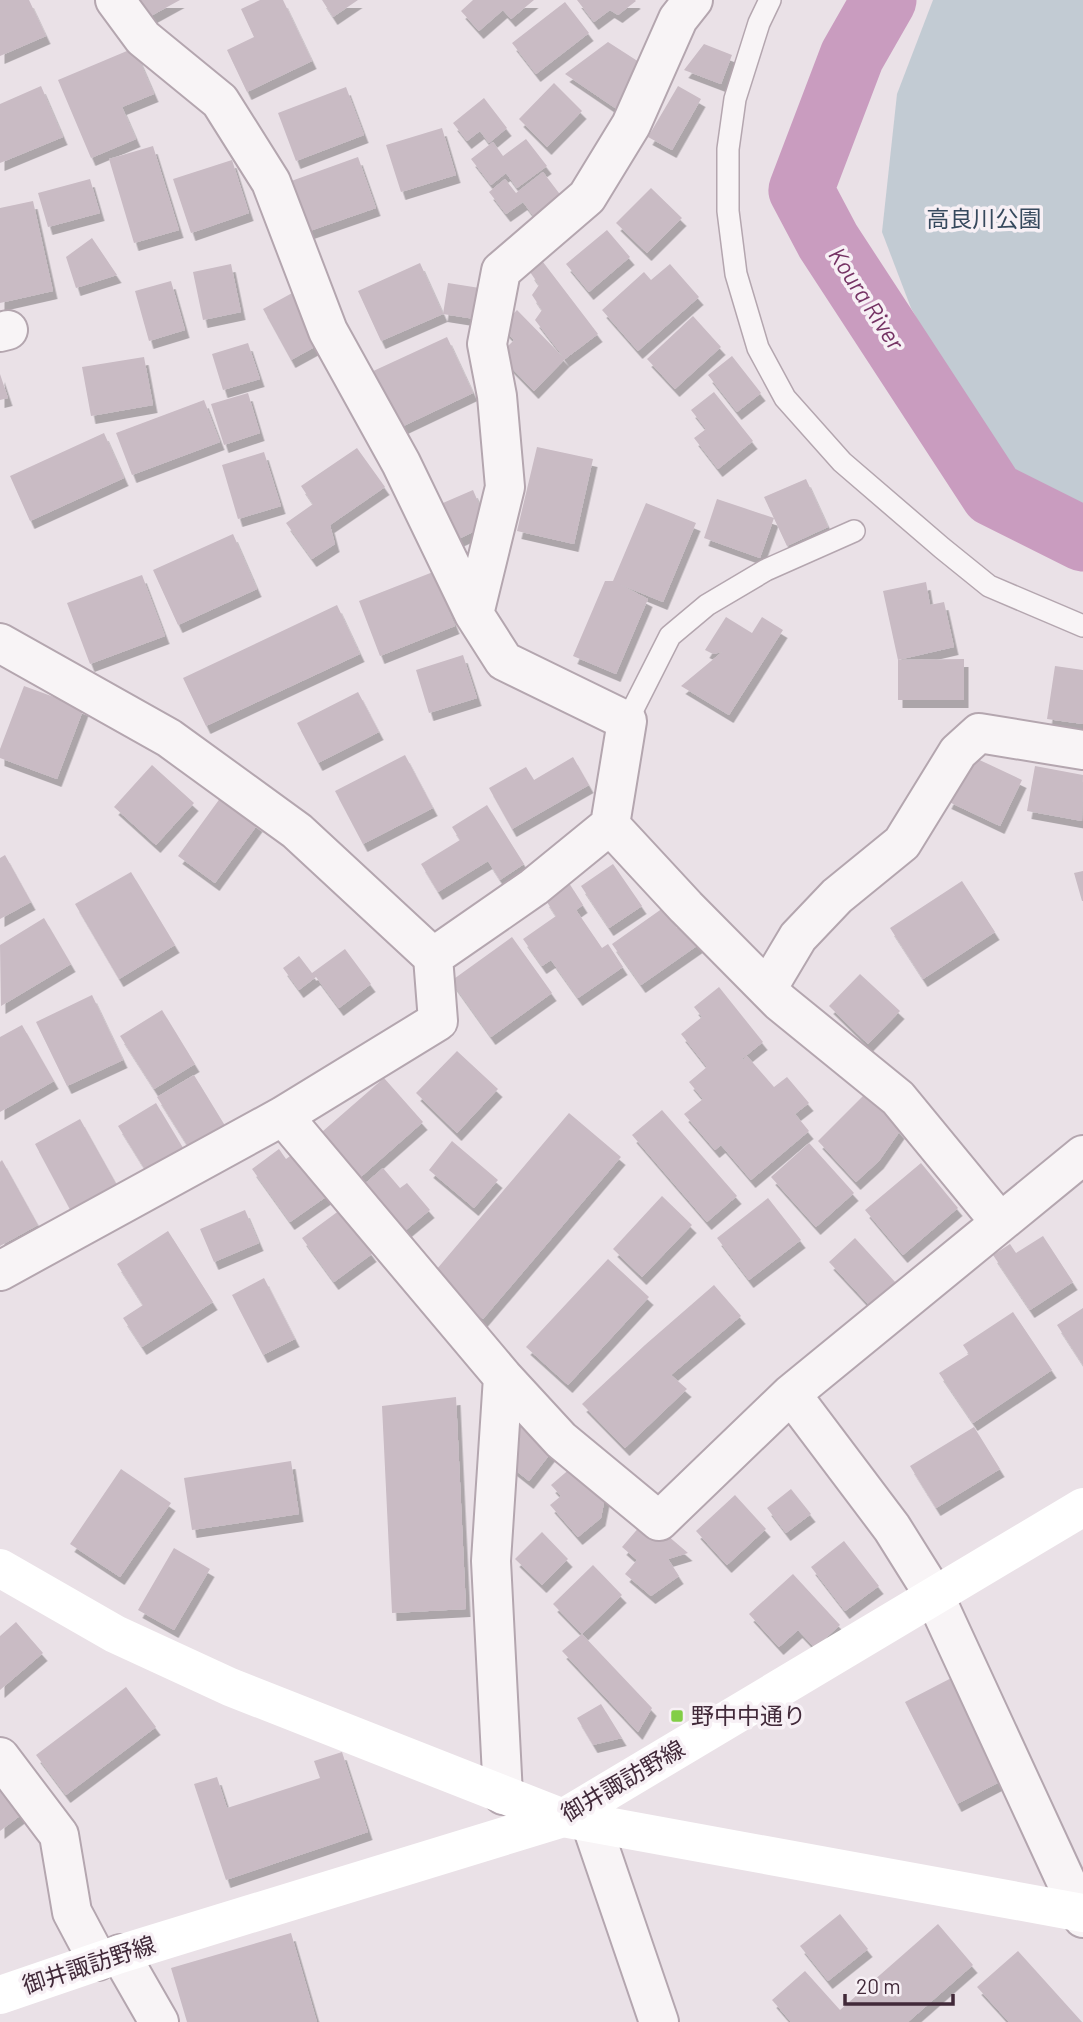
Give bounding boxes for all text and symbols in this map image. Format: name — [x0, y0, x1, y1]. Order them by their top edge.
park label: 高良川公園 — [927, 204, 1042, 232]
water label: Koura River — [823, 242, 912, 356]
place label: 野中中通り — [691, 1701, 806, 1729]
marker: 野中中通り — [669, 1708, 685, 1724]
street label: 御井諏訪野線 — [556, 1734, 689, 1827]
street label: 御井諏訪野線 — [19, 1929, 159, 1999]
scale bar — [845, 1962, 954, 2006]
text: 20 m — [856, 1973, 901, 1998]

